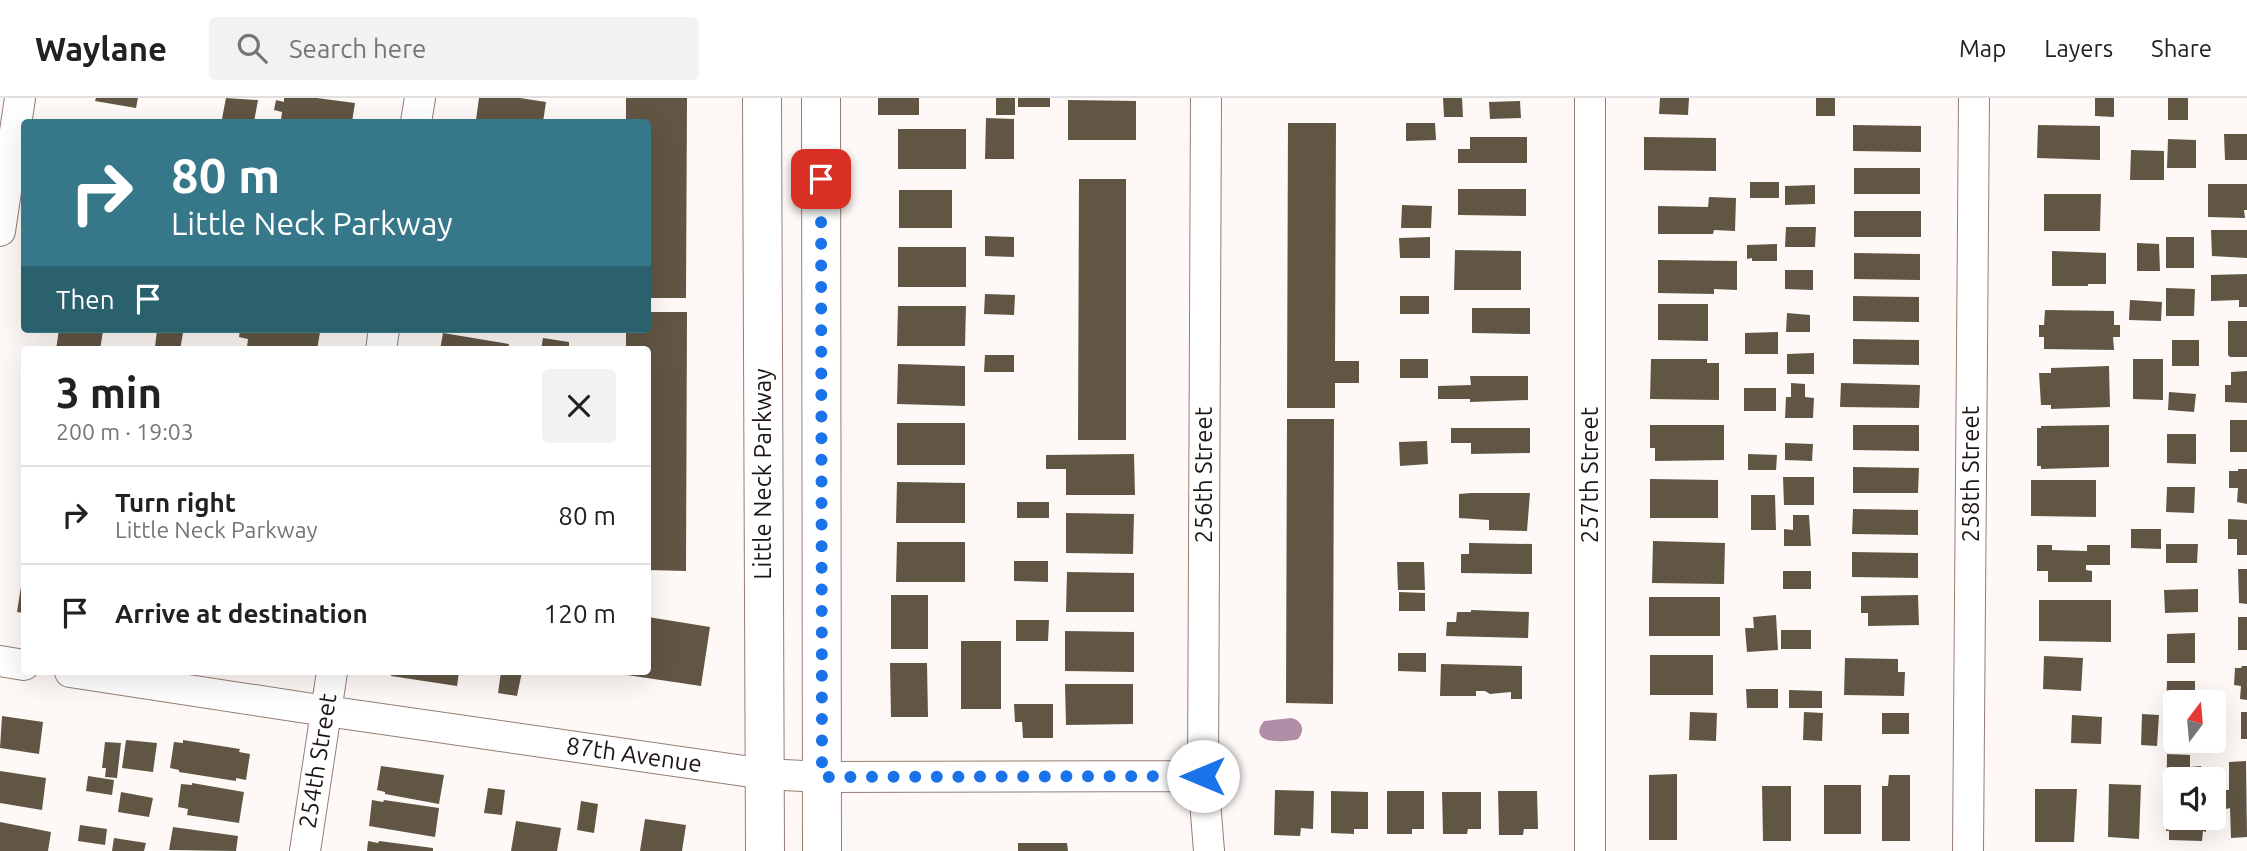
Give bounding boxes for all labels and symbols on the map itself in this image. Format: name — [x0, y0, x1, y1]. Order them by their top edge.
pin — [791, 149, 851, 209]
street label: Little Neck Parkway — [749, 368, 776, 580]
street label: 258th Street — [1957, 405, 1984, 542]
street label: 256th Street — [1190, 406, 1217, 543]
street label: 257th Street — [1576, 406, 1603, 543]
north arrow — [2163, 690, 2226, 752]
street label: 254th Street — [294, 691, 342, 830]
street label: 87th Avenue — [565, 732, 704, 777]
position arrow — [1166, 739, 1240, 813]

